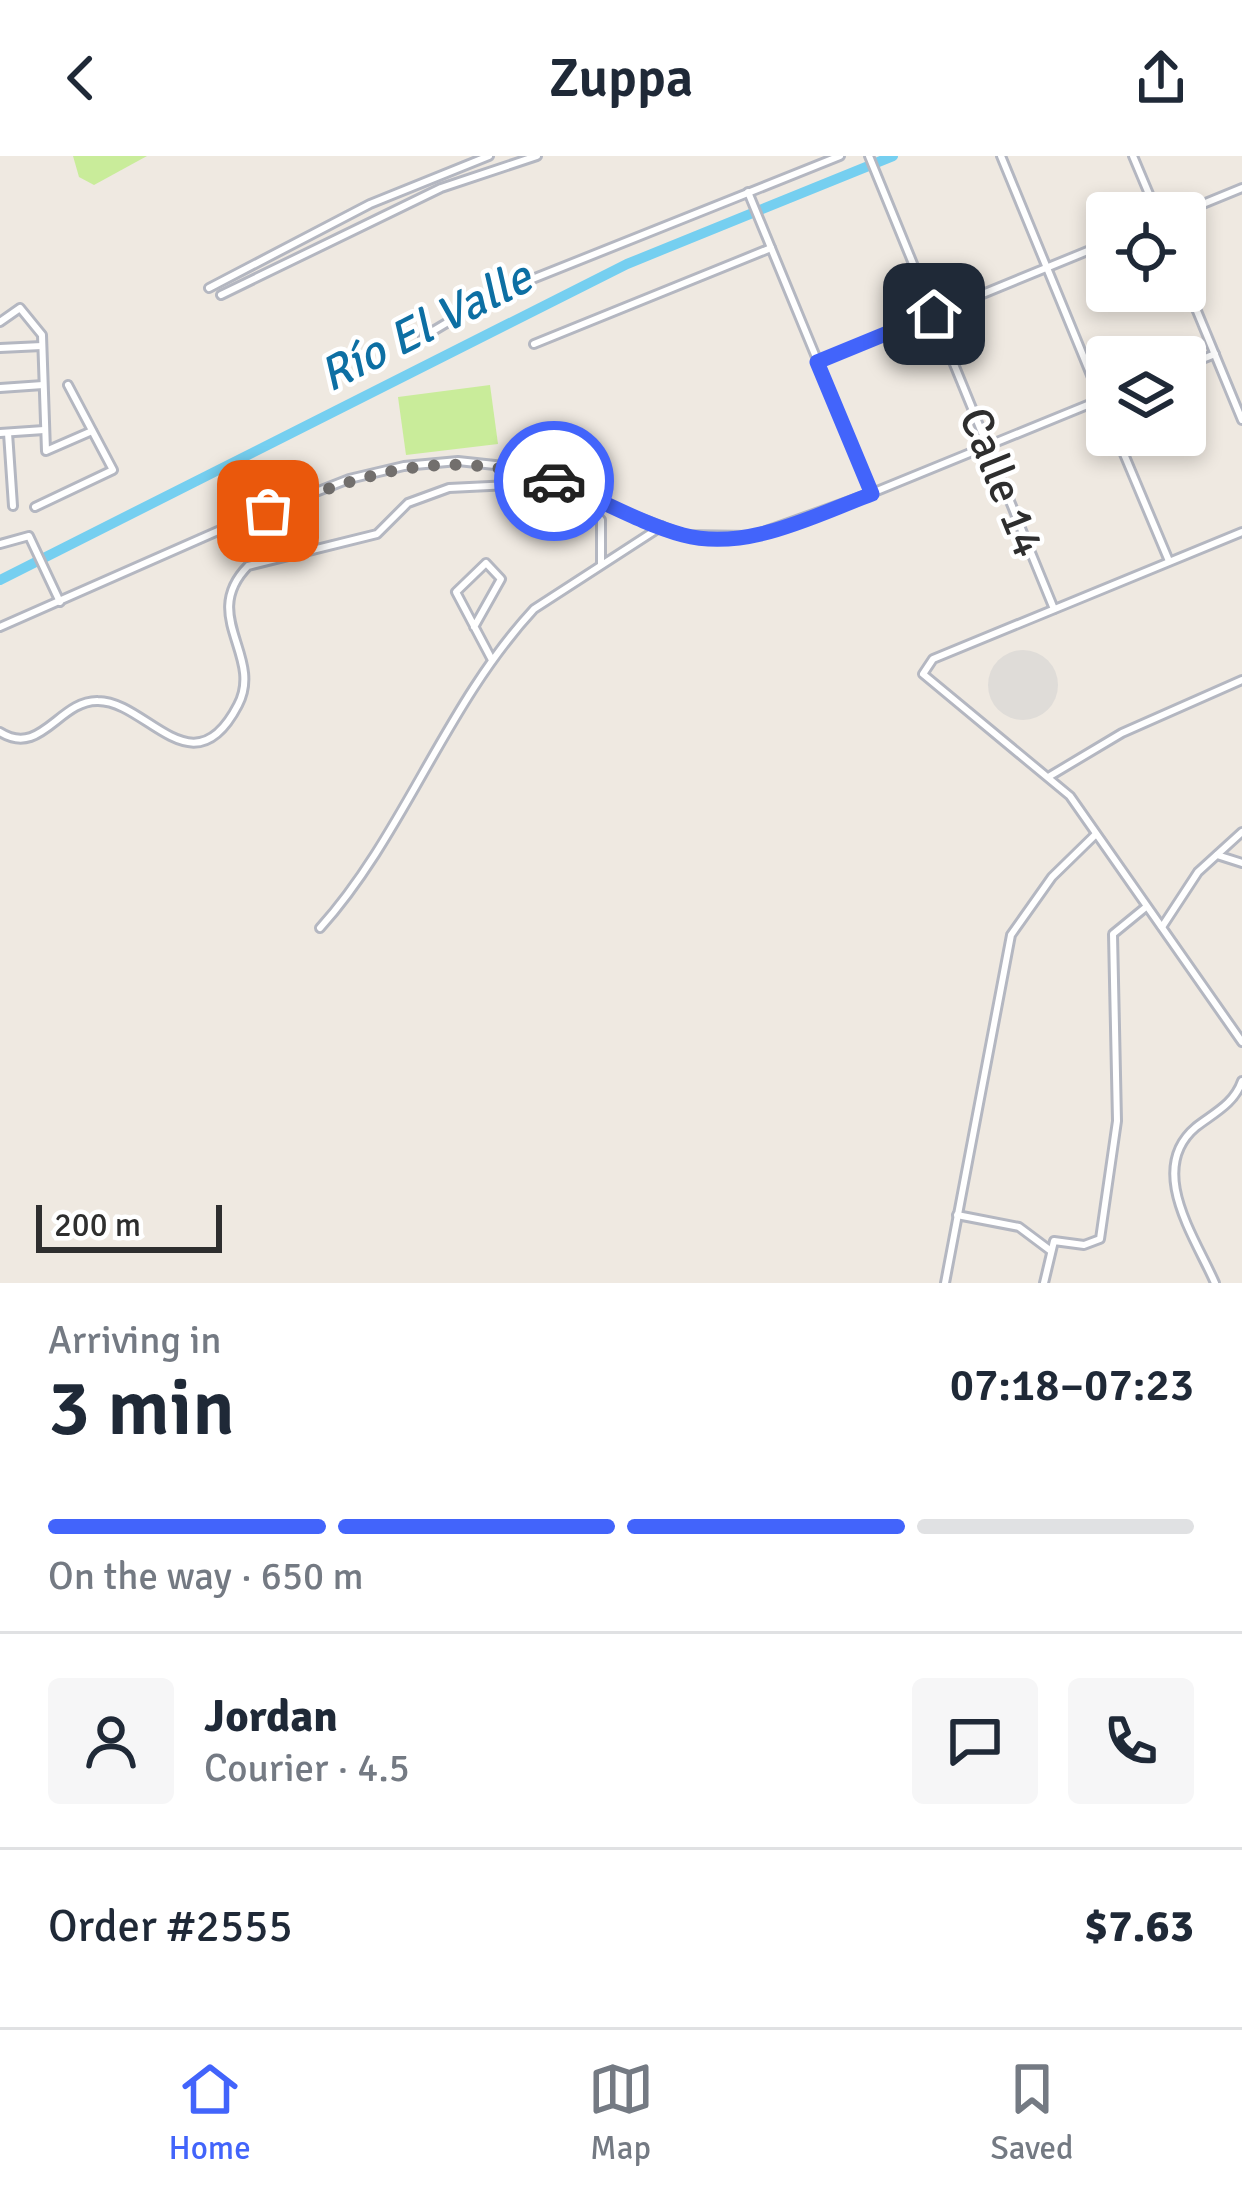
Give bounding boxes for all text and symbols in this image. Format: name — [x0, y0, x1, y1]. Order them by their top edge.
icon: back — [48, 45, 114, 111]
text: Zuppa — [549, 45, 693, 112]
icon: share — [1128, 45, 1194, 111]
map controls — [1086, 192, 1206, 456]
button: locate — [1086, 192, 1206, 312]
water label: Río El Valle — [310, 247, 543, 405]
pin — [883, 263, 985, 365]
icon: home — [901, 281, 967, 347]
button: layers — [1086, 336, 1206, 456]
street label: Calle 14 — [947, 400, 1056, 565]
courier — [494, 421, 614, 541]
icon: car — [521, 448, 587, 514]
pin — [217, 460, 319, 562]
icon: bag — [235, 478, 301, 544]
scale bar — [36, 1199, 222, 1252]
text: 200 m — [54, 1205, 141, 1246]
text: Arriving in — [48, 1316, 222, 1364]
text: 07:18–07:23 — [950, 1358, 1194, 1413]
text: 3 min — [48, 1361, 235, 1457]
text: On the way · 650 m — [48, 1552, 364, 1600]
button: person — [48, 1678, 174, 1804]
button: chat — [912, 1678, 1038, 1804]
button: phone — [1068, 1678, 1194, 1804]
text: Jordan — [204, 1689, 338, 1744]
text: Courier · 4.5 — [204, 1744, 410, 1792]
text: Order #2555 — [48, 1899, 293, 1954]
text: $7.63 — [1084, 1899, 1194, 1954]
tab: Home — [168, 2056, 251, 2169]
tab: Map — [588, 2056, 654, 2169]
tab: Saved — [990, 2056, 1074, 2169]

